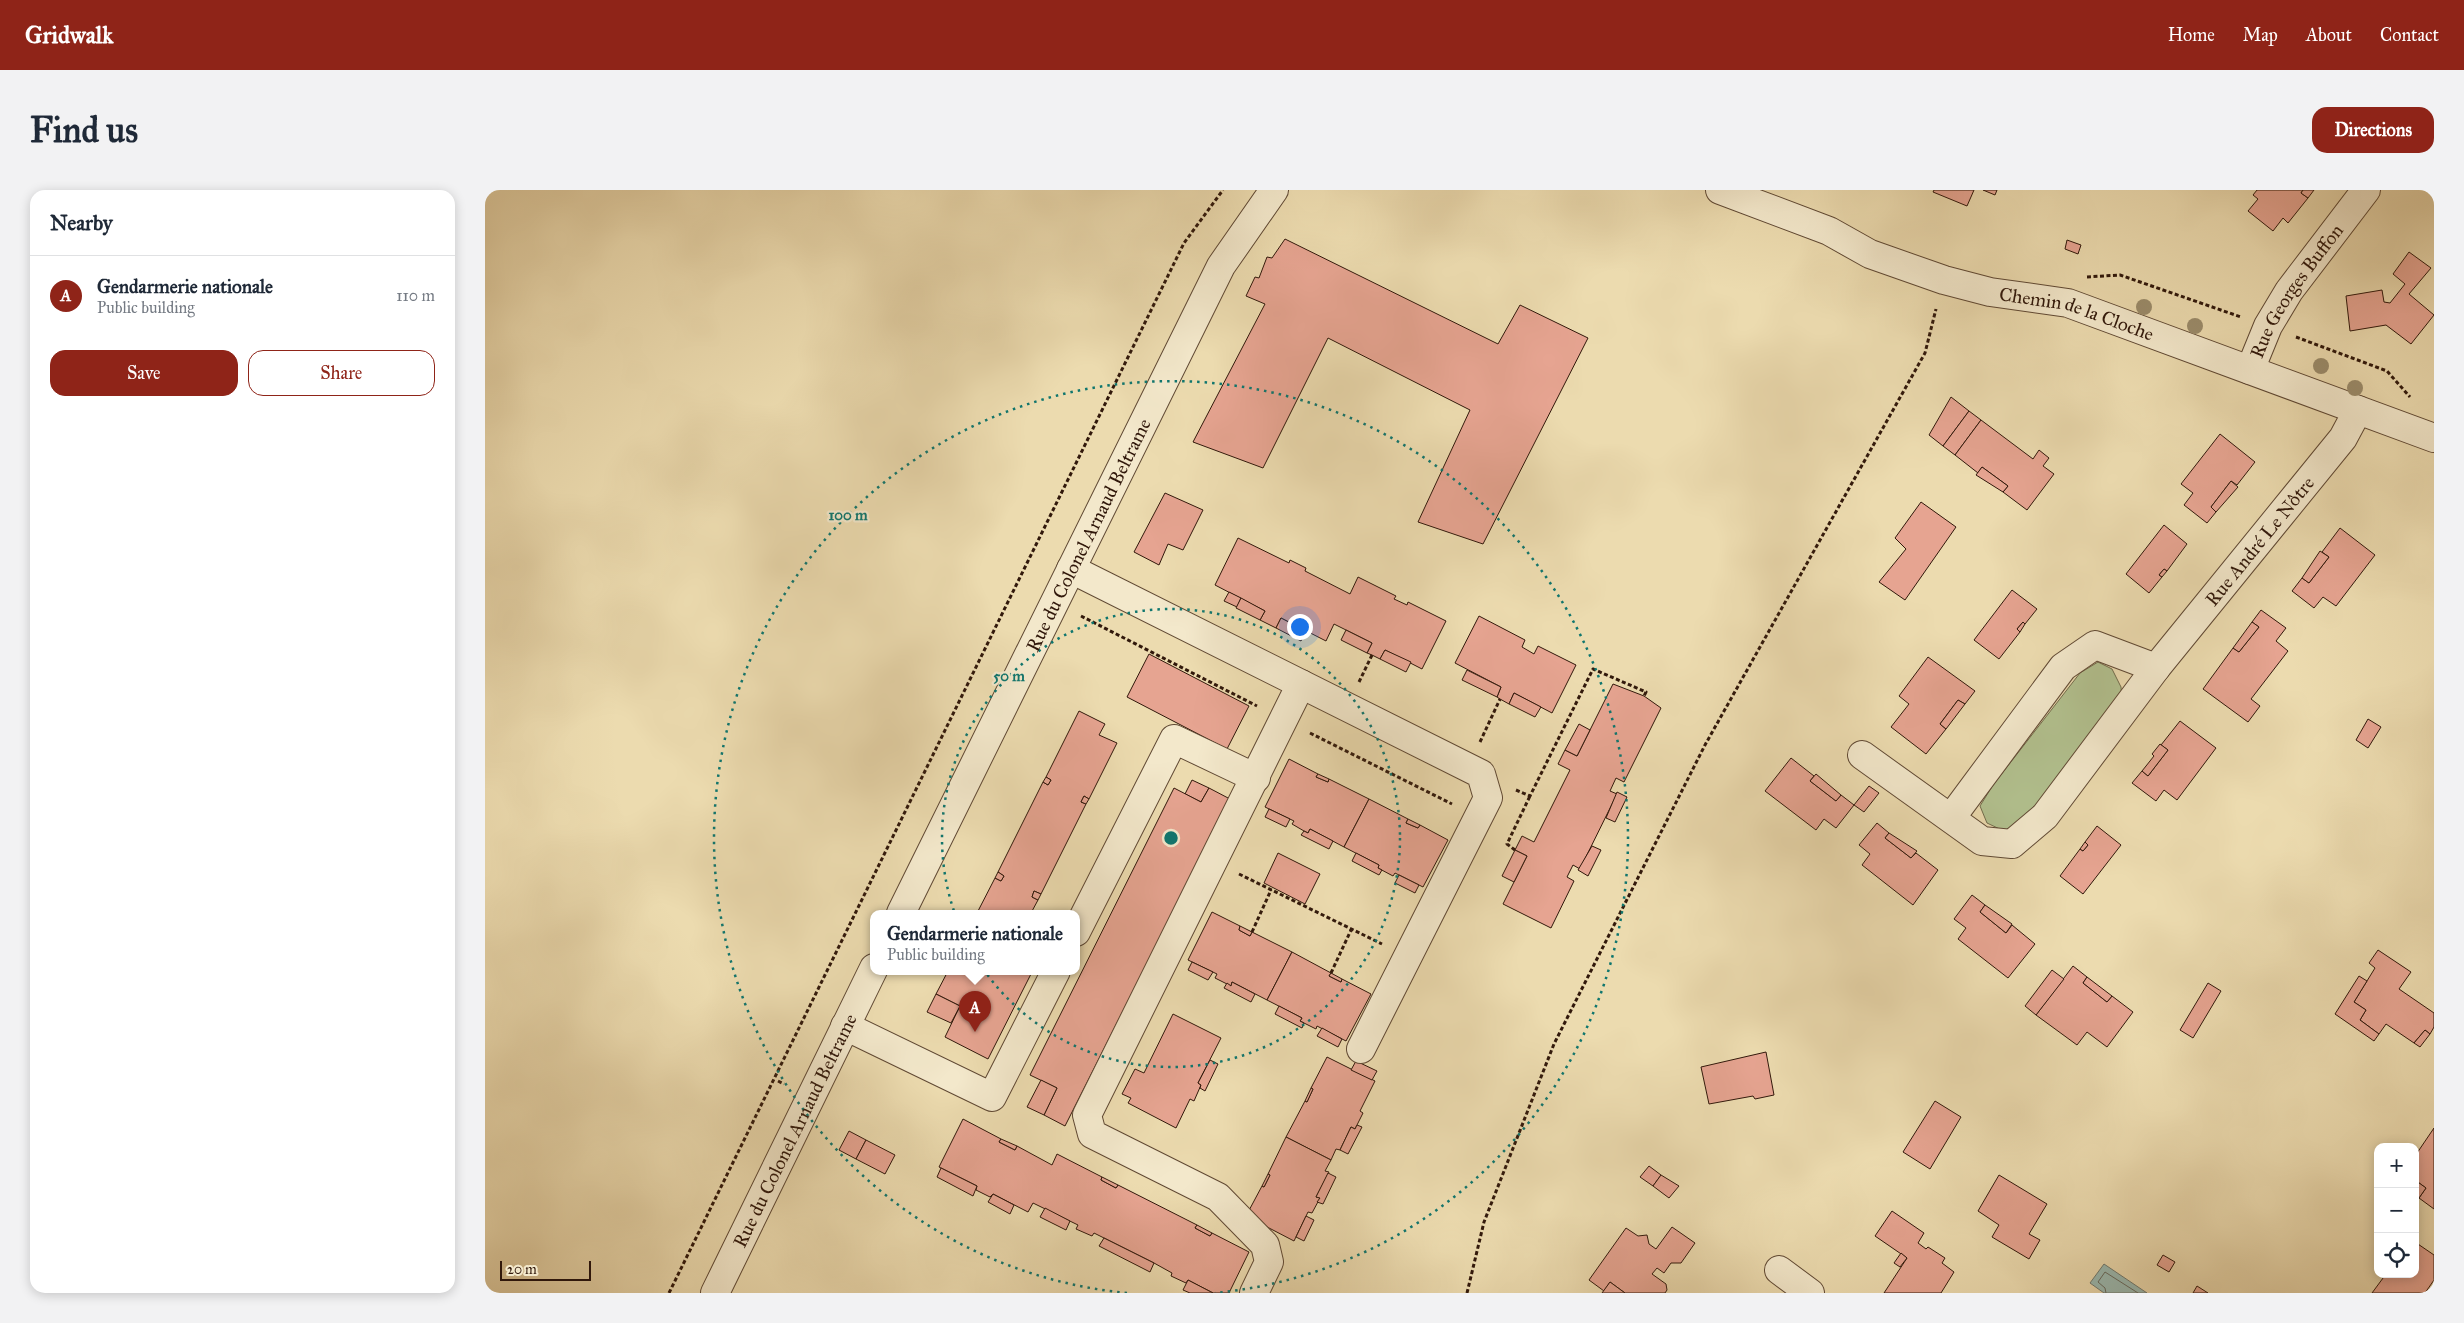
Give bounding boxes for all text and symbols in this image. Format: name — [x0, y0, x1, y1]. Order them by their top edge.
text: Gridwalk — [25, 20, 113, 50]
text: Home — [2168, 24, 2215, 46]
text: Map — [2243, 24, 2278, 46]
text: About — [2306, 24, 2352, 46]
text: Contact — [2380, 24, 2439, 46]
button: Directions — [2312, 107, 2434, 153]
text: Find us — [30, 109, 138, 152]
text: Nearby — [50, 210, 113, 236]
street label: Rue Georges Buffon — [2245, 219, 2348, 361]
text: Gendarmerie nationale — [97, 275, 273, 298]
street label: Chemin de la Cloche — [1998, 282, 2157, 345]
text: A — [61, 286, 71, 305]
text: 110 m — [396, 286, 435, 305]
text: Public building — [97, 298, 195, 317]
button: Save — [50, 350, 238, 396]
button: Share — [248, 350, 435, 396]
street label: Rue du Colonel Arnaud Beltrame — [1021, 414, 1155, 655]
street label: Rue André Le Nôtre — [2200, 471, 2319, 610]
text: 100 m — [828, 506, 868, 524]
your location — [1287, 614, 1313, 640]
text: 50 m — [993, 667, 1025, 685]
centre of rings — [1162, 829, 1180, 847]
popup — [870, 910, 1080, 975]
text: Gendarmerie nationale — [887, 922, 1063, 945]
text: Public building — [887, 945, 985, 964]
pin: A — [959, 991, 991, 1032]
street label: Rue du Colonel Arnaud Beltrame — [728, 1010, 861, 1251]
map controls — [2374, 1143, 2419, 1278]
button: + — [2374, 1143, 2419, 1188]
button: − — [2374, 1188, 2419, 1233]
button: locate — [2374, 1233, 2419, 1278]
scale bar — [500, 1258, 591, 1281]
text: 20 m — [507, 1261, 537, 1278]

